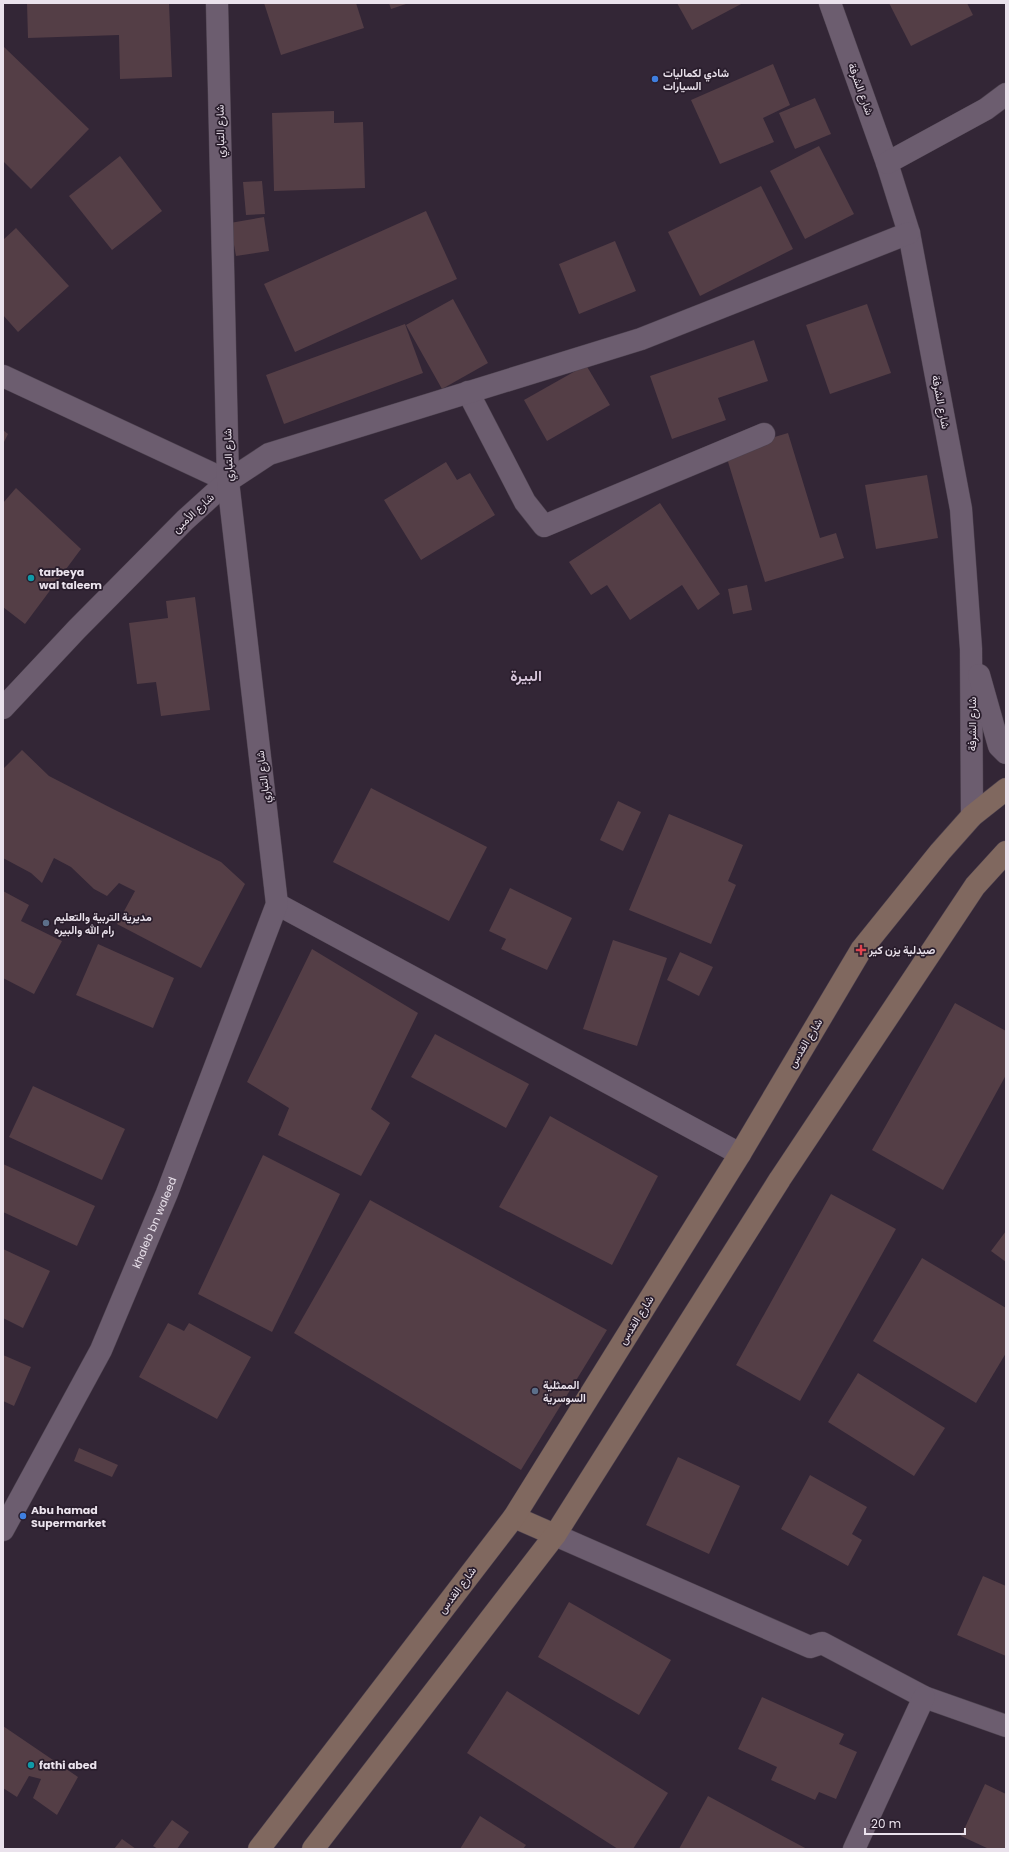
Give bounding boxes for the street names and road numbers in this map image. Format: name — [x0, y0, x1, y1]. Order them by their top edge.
street label: شارع الشرفة — [844, 61, 878, 118]
street label: شارع التباري — [212, 104, 230, 158]
street label: شارع الشرفة — [928, 374, 954, 430]
street label: شارع التباري — [219, 428, 239, 482]
street label: شارع الأمين — [169, 489, 218, 537]
street label: شارع الشرفة — [964, 697, 980, 751]
street label: شارع التباري — [252, 749, 276, 804]
street label: شارع القدس — [784, 1015, 826, 1071]
street label: khaleb bn waleed — [128, 1175, 180, 1271]
street label: شارع القدس — [615, 1292, 658, 1348]
street label: شارع القدس — [434, 1563, 480, 1617]

